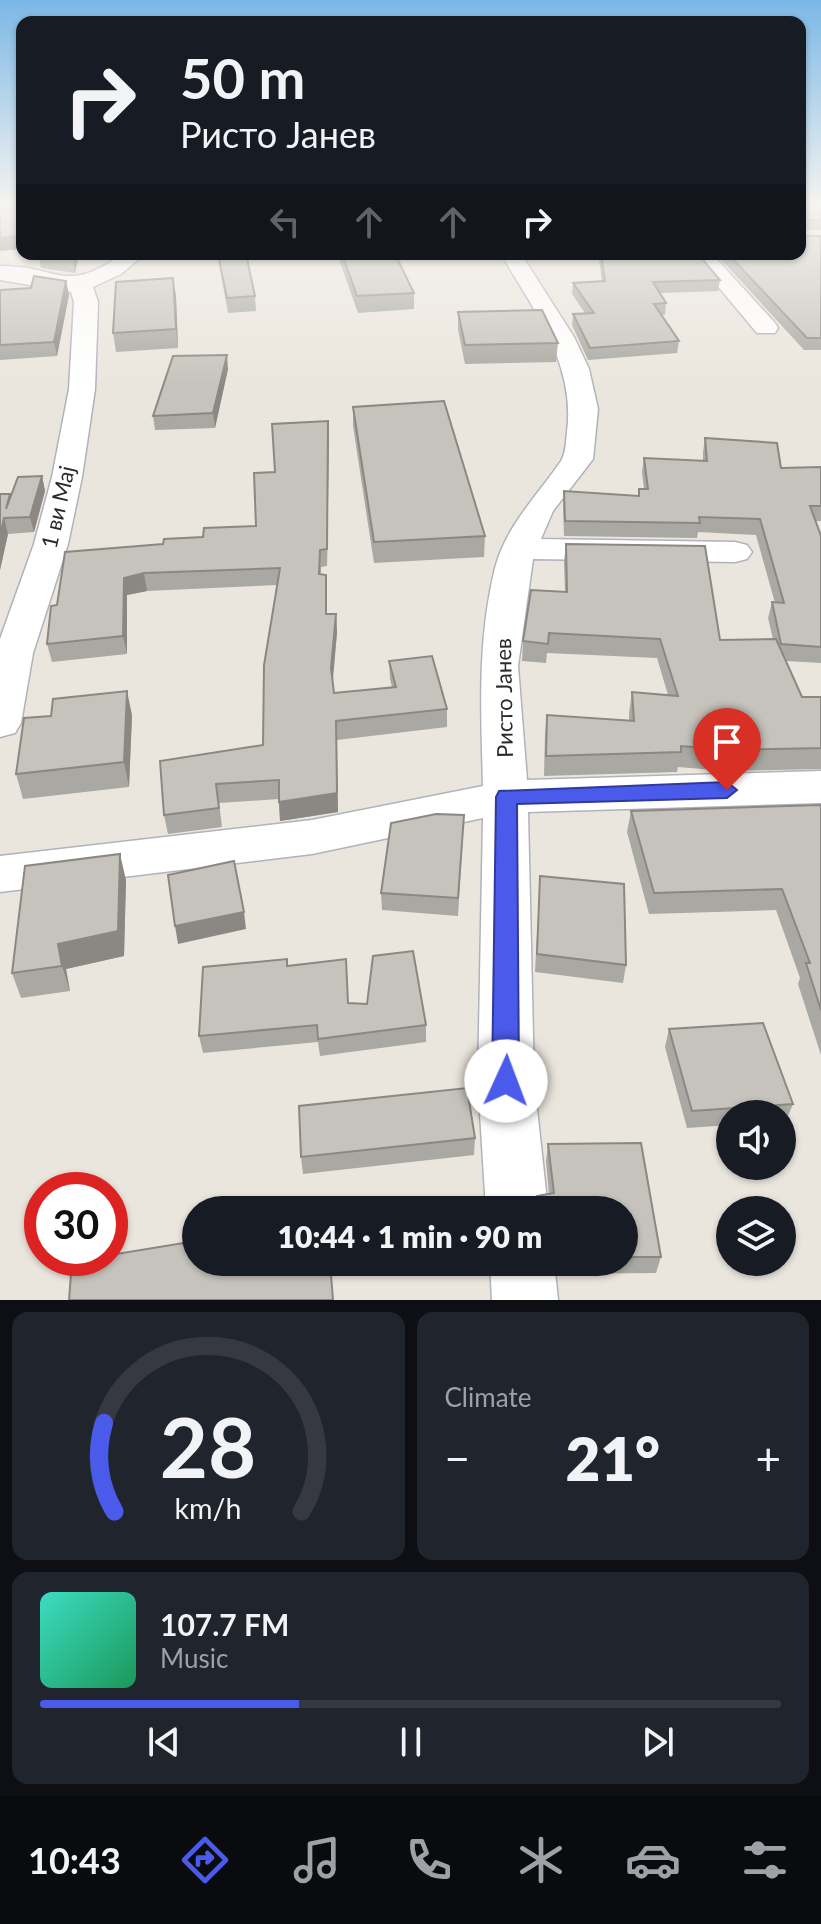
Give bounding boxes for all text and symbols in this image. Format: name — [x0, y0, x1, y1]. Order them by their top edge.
text: 50 m — [180, 44, 305, 111]
icon: right — [48, 48, 152, 152]
text: Ристо Јанев — [180, 112, 376, 156]
icon: left — [263, 200, 307, 244]
icon: ahead — [347, 200, 391, 244]
icon: ahead — [431, 200, 475, 244]
icon: right — [515, 200, 559, 244]
street label: 1 ви Мај — [35, 463, 80, 551]
street label: Ристо Јанев — [489, 638, 518, 758]
pin — [693, 708, 761, 790]
icon: arrive — [705, 720, 749, 764]
position arrow — [464, 1039, 548, 1123]
map controls — [716, 1100, 796, 1276]
button: sound — [716, 1100, 796, 1180]
speed limit sign: 30 — [24, 1172, 128, 1276]
button: layers — [716, 1196, 796, 1276]
text: 10:44 · 1 min · 90 m — [278, 1218, 542, 1254]
text: Climate — [445, 1381, 531, 1413]
text: 28 — [160, 1396, 257, 1496]
text: 21° — [565, 1422, 660, 1494]
text: − — [445, 1432, 470, 1484]
text: + — [755, 1432, 781, 1484]
text: km/h — [175, 1491, 242, 1525]
text: 107.7 FM — [160, 1606, 289, 1642]
text: Music — [160, 1642, 228, 1674]
icon: previous — [142, 1720, 186, 1764]
icon: pause — [389, 1720, 433, 1764]
icon: next — [636, 1720, 680, 1764]
icon: directions — [177, 1832, 233, 1888]
icon: music — [289, 1832, 345, 1888]
icon: phone — [401, 1832, 457, 1888]
icon: climate — [513, 1832, 569, 1888]
icon: car — [625, 1832, 681, 1888]
icon: filters — [737, 1832, 793, 1888]
text: 10:43 — [28, 1838, 121, 1882]

